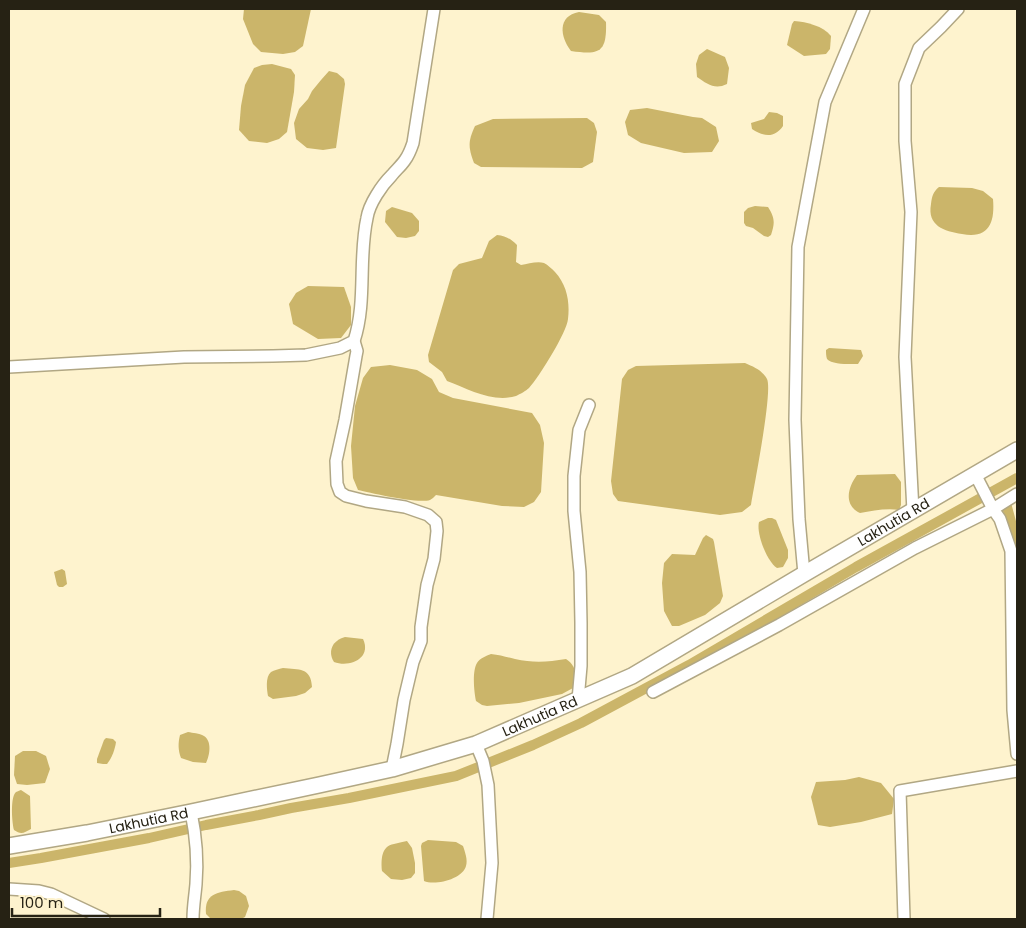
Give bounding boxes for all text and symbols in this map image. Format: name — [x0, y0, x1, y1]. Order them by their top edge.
street label: Lakhutia Rd — [854, 493, 933, 551]
street label: Lakhutia Rd — [499, 691, 581, 741]
street label: Lakhutia Rd — [107, 803, 190, 838]
scale bar — [12, 886, 160, 918]
text: 100 m — [20, 892, 63, 913]

